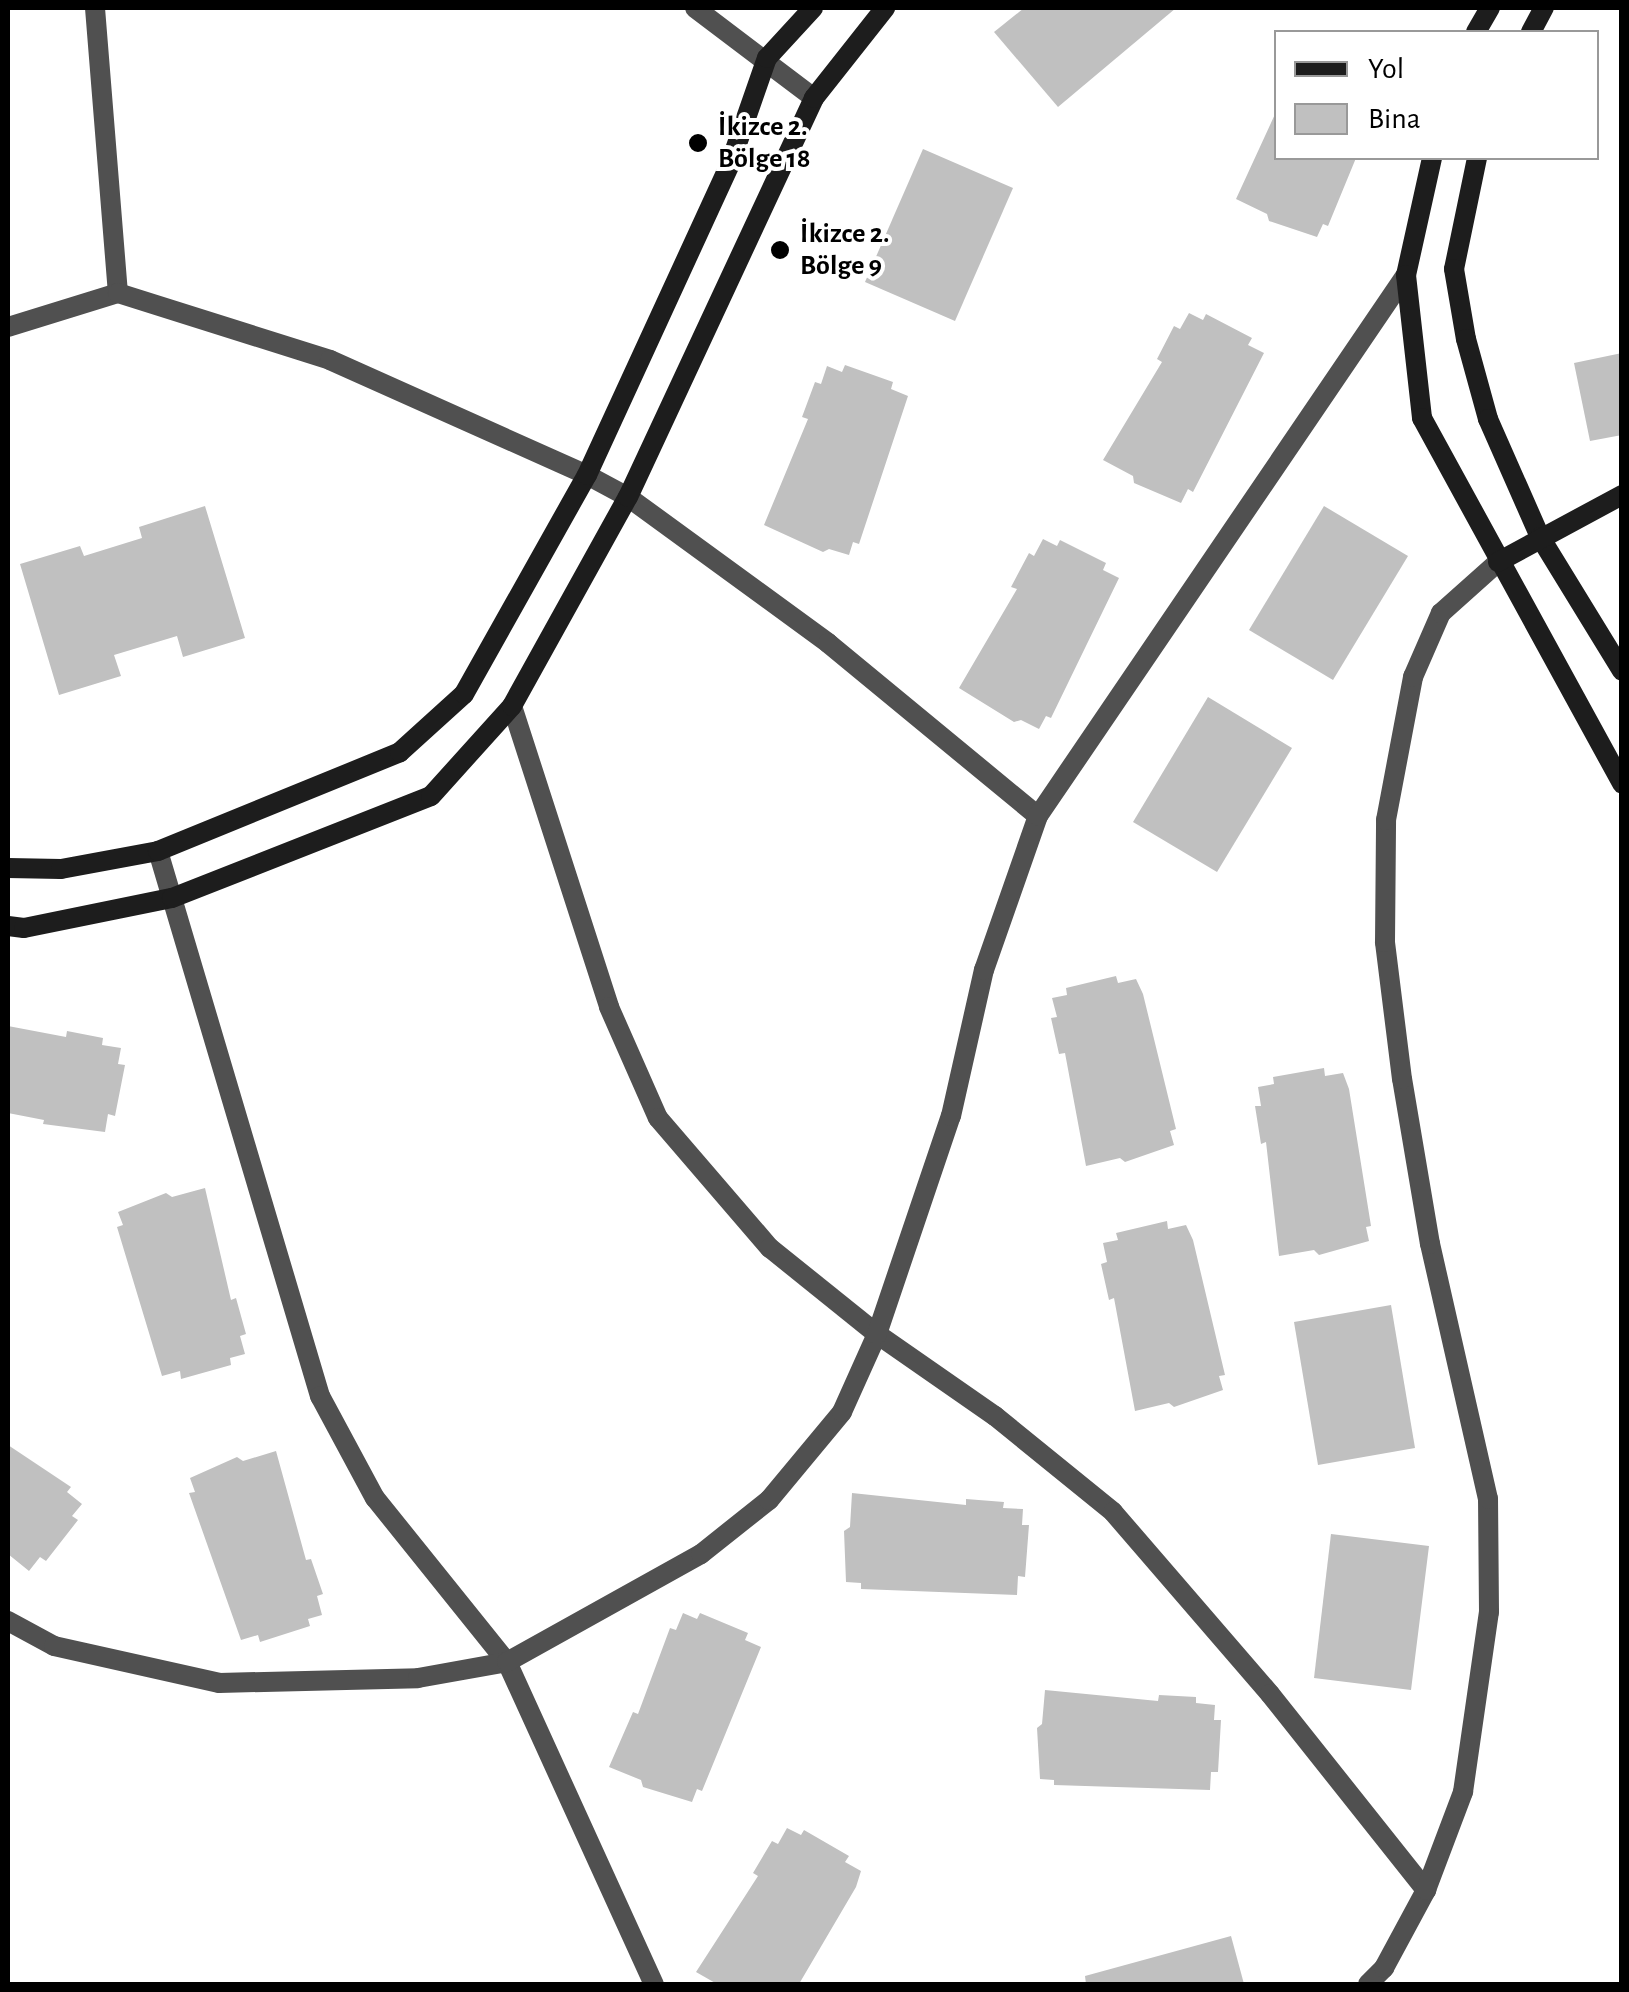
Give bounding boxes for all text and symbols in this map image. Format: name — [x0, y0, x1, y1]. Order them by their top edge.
legend — [1274, 30, 1599, 160]
text: Yol — [1368, 54, 1404, 84]
text: Bina — [1368, 104, 1421, 134]
place label: İkizce 2. Bölge 18 — [718, 110, 810, 176]
marker: İkizce 2. Bölge 18 — [687, 132, 709, 154]
place label: İkizce 2. Bölge 9 — [800, 217, 889, 283]
marker: İkizce 2. Bölge 9 — [769, 239, 791, 261]

